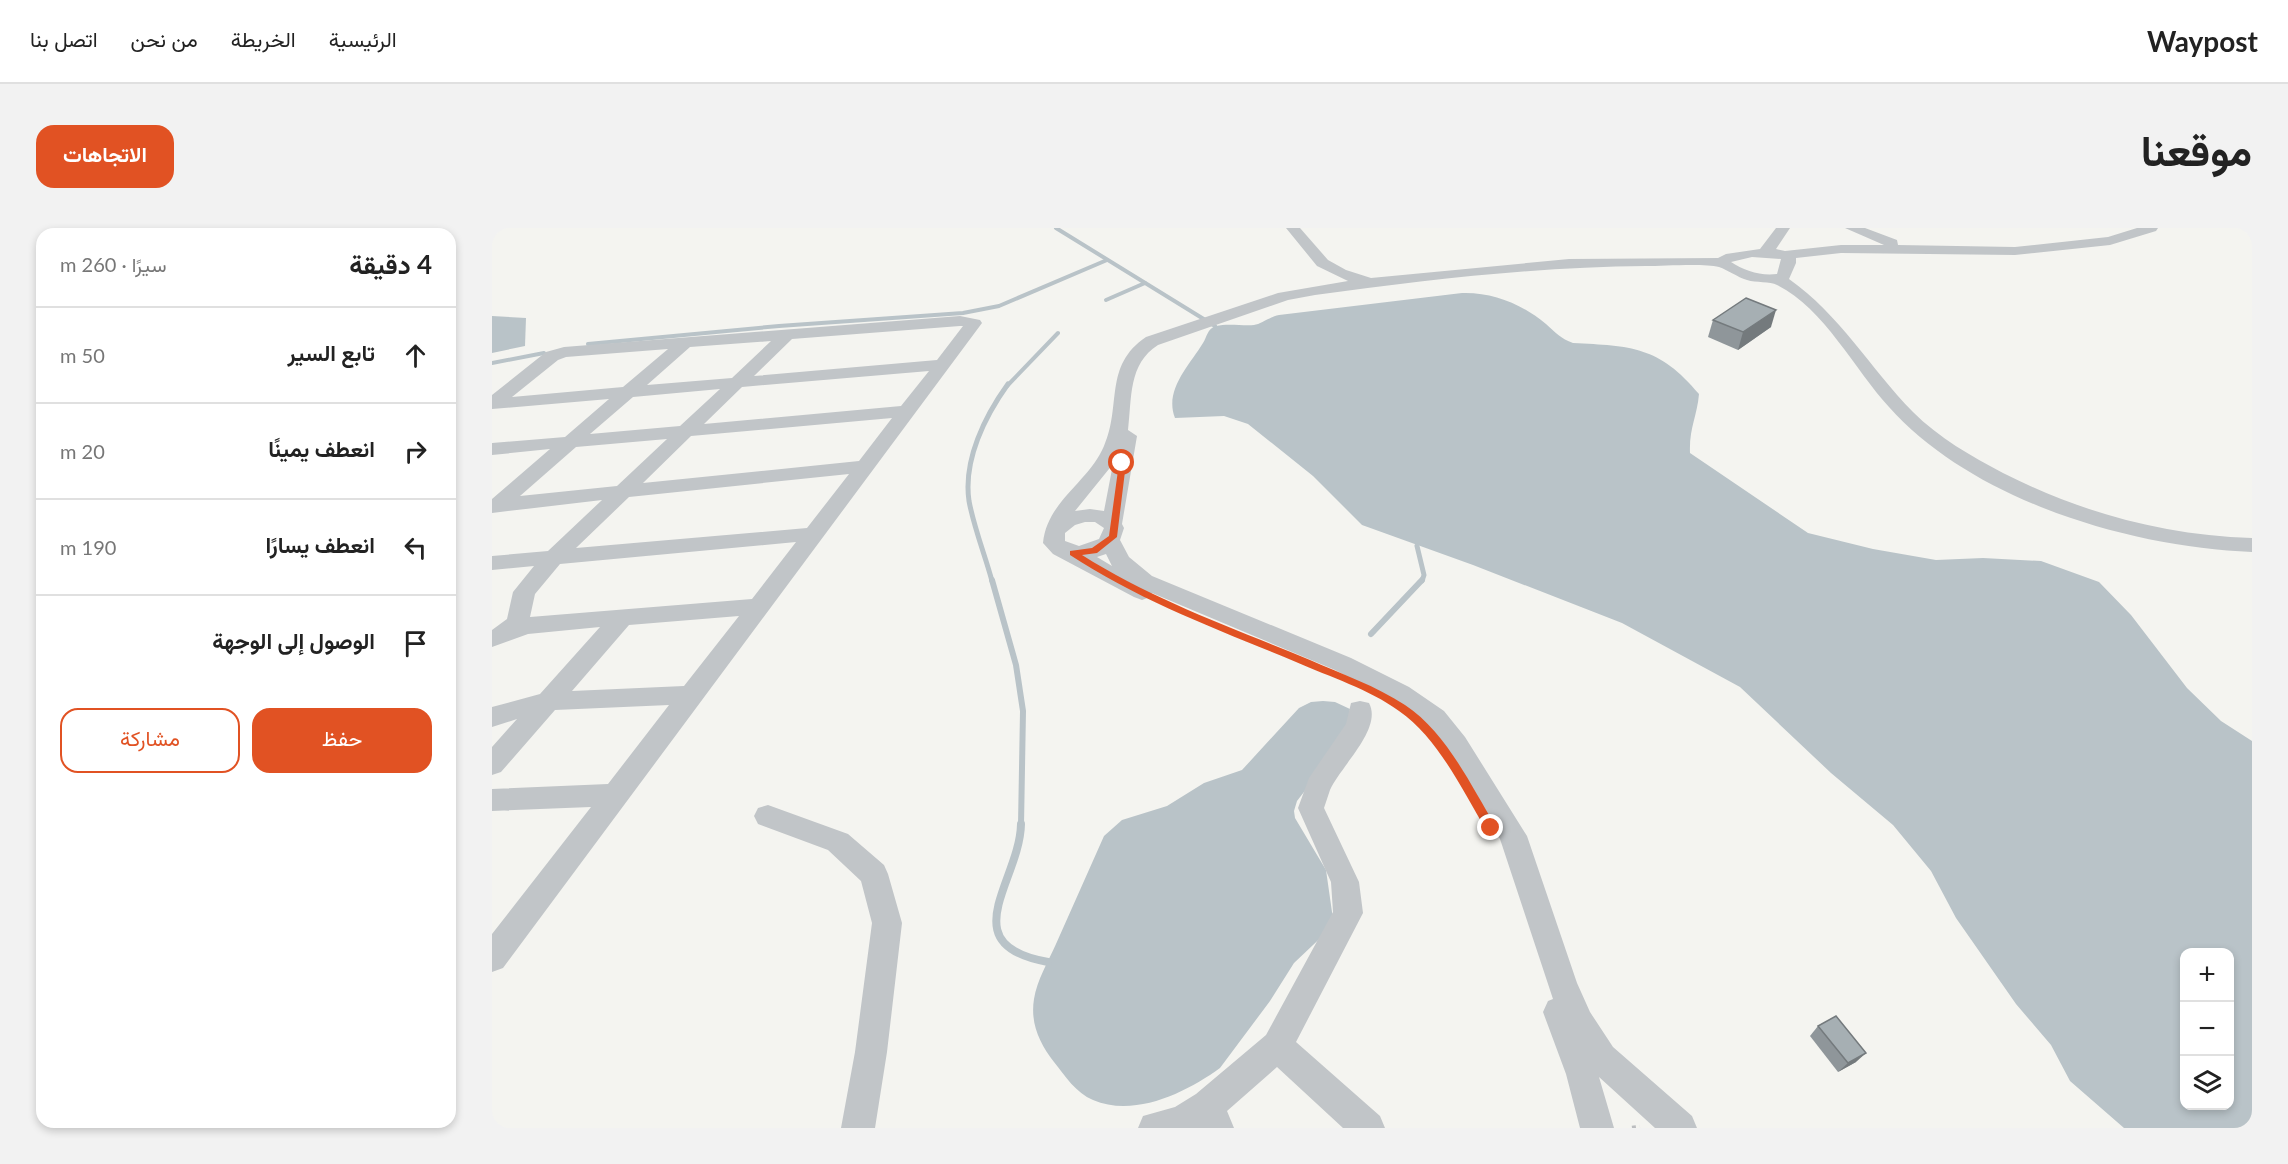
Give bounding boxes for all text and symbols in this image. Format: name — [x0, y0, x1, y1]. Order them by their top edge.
text: Waypost — [2147, 24, 2258, 58]
text: اتصل بنا — [30, 26, 98, 51]
text: من نحن — [131, 26, 198, 51]
text: الخريطة — [231, 26, 296, 51]
text: الرئيسية — [329, 26, 397, 51]
button: الاتجاهات — [36, 125, 174, 188]
text: موقعنا — [2141, 125, 2252, 175]
text: 4 دقيقة — [349, 248, 432, 280]
text: سيرًا · 260 m — [60, 252, 167, 276]
text: تابع السير — [288, 339, 375, 366]
icon: ahead — [399, 339, 432, 372]
text: 50 m — [60, 343, 105, 367]
text: انعطف يمينًا — [268, 435, 375, 462]
icon: right — [399, 435, 432, 468]
text: 20 m — [60, 439, 105, 463]
route start — [1108, 449, 1134, 475]
text: انعطف يسارًا — [266, 531, 375, 558]
icon: left — [399, 531, 432, 564]
text: 190 m — [60, 535, 116, 559]
text: الوصول إلى الوجهة — [212, 627, 375, 654]
icon: arrive — [399, 627, 432, 660]
button: مشاركة — [60, 708, 240, 773]
button: حفظ — [252, 708, 432, 773]
route end — [1477, 814, 1503, 840]
map controls — [2180, 948, 2234, 1110]
button: + — [2180, 948, 2234, 1002]
button: − — [2180, 1002, 2234, 1056]
button: layers — [2180, 1056, 2234, 1110]

